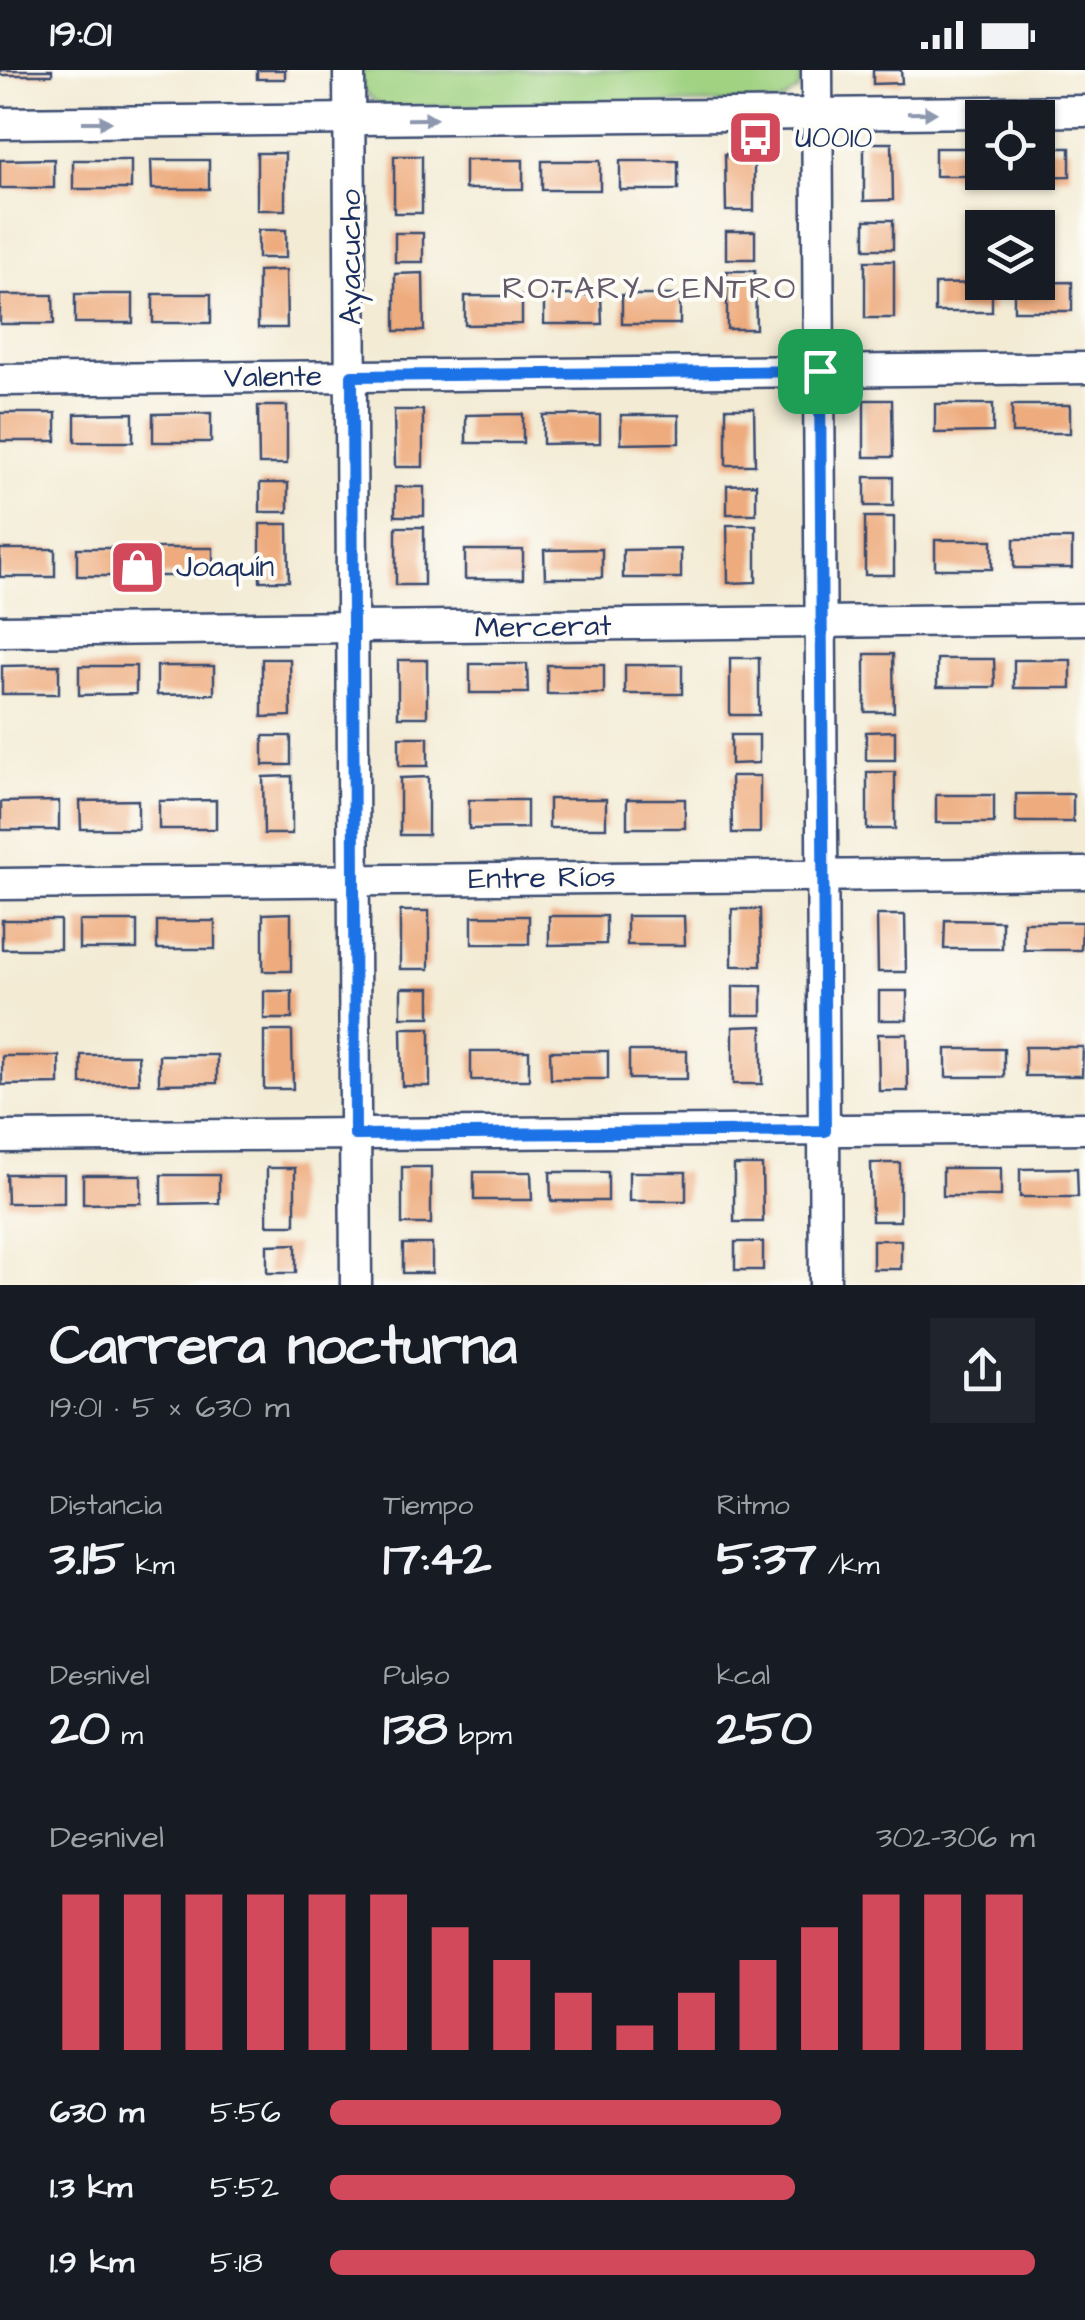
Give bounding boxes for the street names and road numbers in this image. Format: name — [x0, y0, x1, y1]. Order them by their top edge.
street label: Ayacucho — [330, 189, 373, 325]
street label: Valente — [223, 355, 323, 399]
street label: Mercerat — [474, 605, 612, 649]
street label: Entre Ríos — [468, 856, 616, 900]

